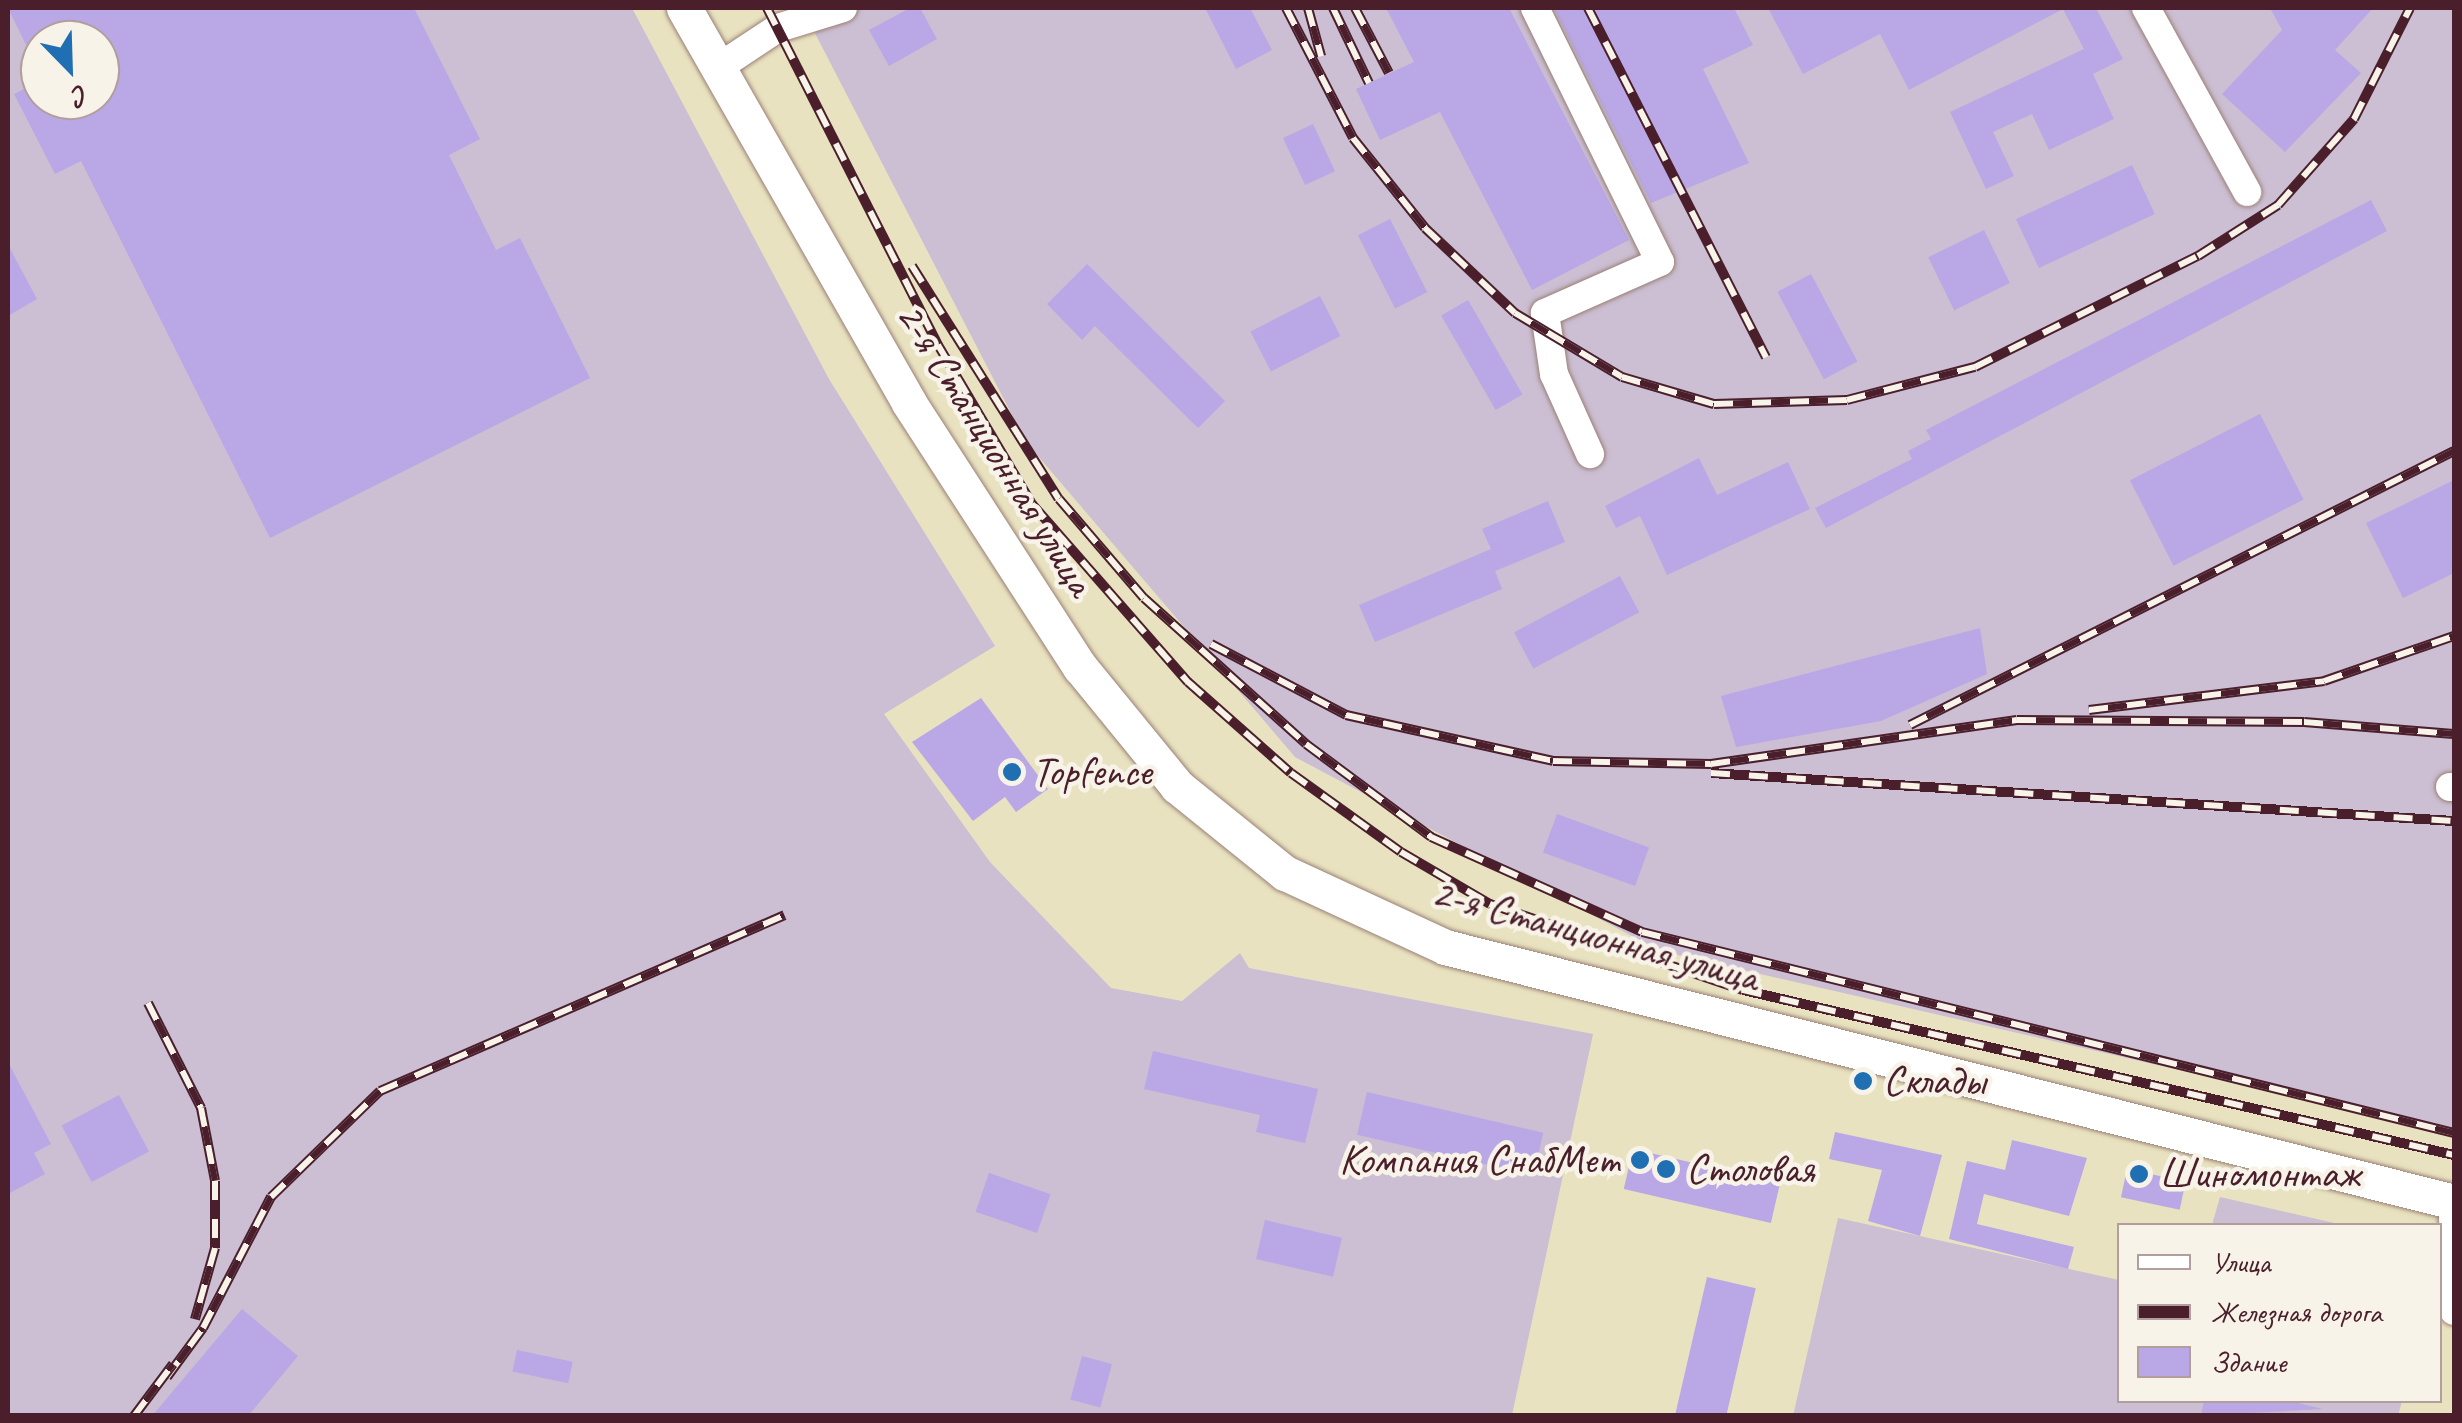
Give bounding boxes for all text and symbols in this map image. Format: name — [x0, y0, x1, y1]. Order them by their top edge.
north arrow — [20, 20, 120, 120]
text: С — [68, 77, 94, 115]
street label: 2-я Станционная улица — [883, 290, 1107, 608]
place label: Topfence — [1032, 747, 1151, 797]
marker: Topfence — [1001, 761, 1023, 783]
street label: 2-я Станционная улица — [1423, 866, 1767, 1004]
place label: Склады — [1883, 1056, 1985, 1106]
marker: Склады — [1852, 1070, 1874, 1092]
place label: Компания СнабМет — [1338, 1135, 1620, 1185]
place label: Столовая — [1686, 1144, 1815, 1194]
marker: Компания СнабМет — [1629, 1149, 1651, 1171]
place label: Шиномонтаж — [2159, 1149, 2360, 1199]
marker: Столовая — [1655, 1158, 1677, 1180]
marker: Шиномонтаж — [2128, 1163, 2150, 1185]
legend — [2117, 1223, 2442, 1403]
text: Улица — [2211, 1243, 2270, 1281]
text: Железная дорога — [2211, 1293, 2382, 1331]
text: Здание — [2211, 1343, 2286, 1381]

